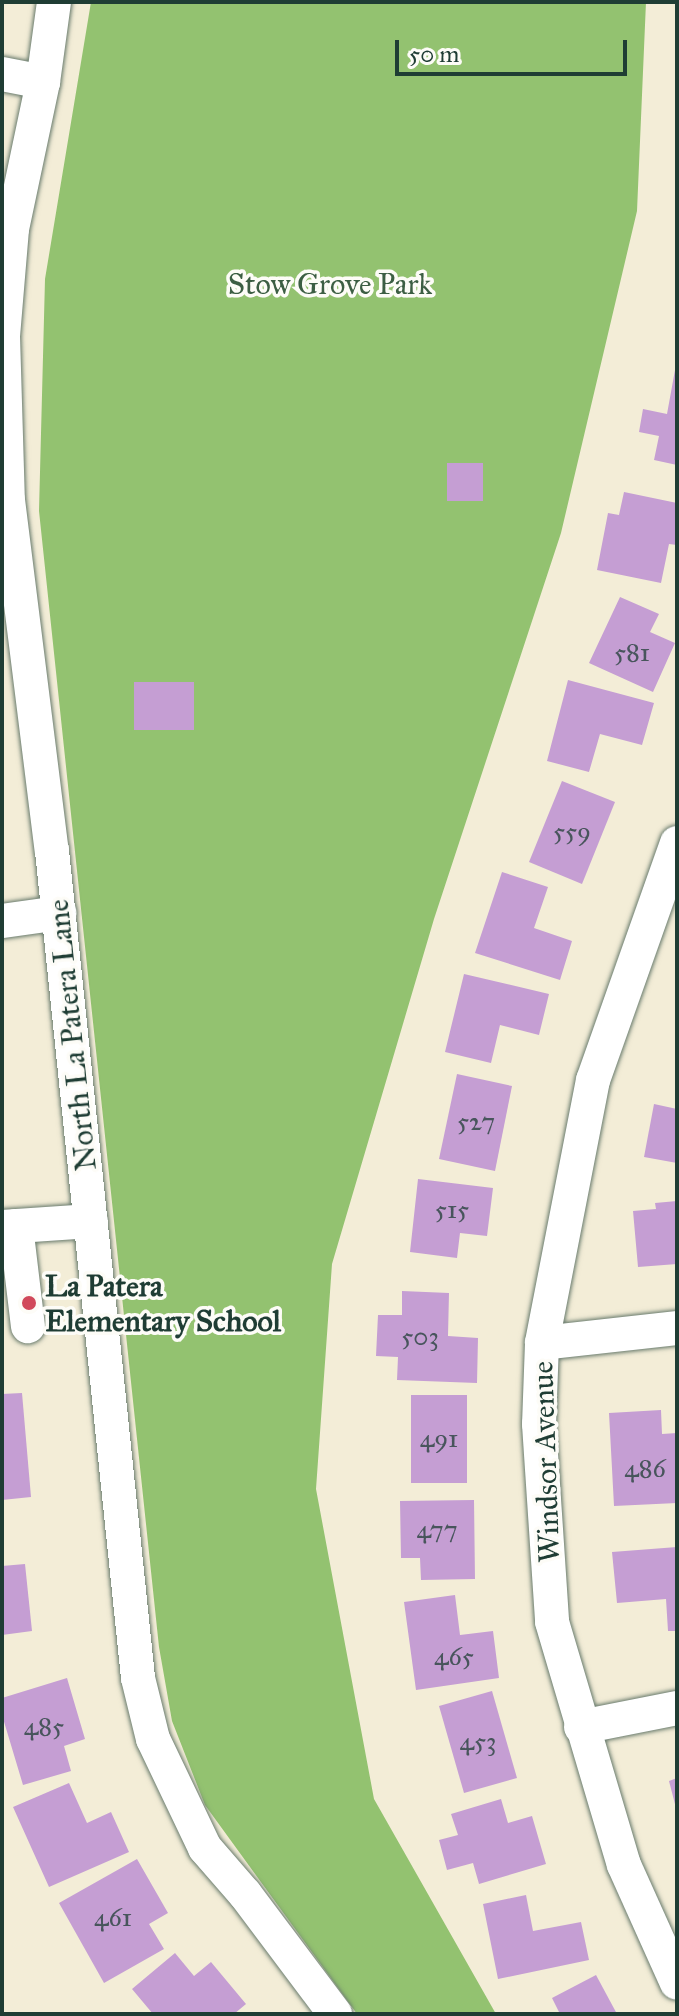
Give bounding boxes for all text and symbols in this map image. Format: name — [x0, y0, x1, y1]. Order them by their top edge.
scale bar — [399, 24, 631, 74]
text: 50 m — [409, 39, 459, 69]
park label: Stow Grove Park — [228, 266, 432, 302]
house number: 581 — [614, 637, 650, 669]
house number: 559 — [553, 816, 591, 848]
street label: North La Patera Lane — [40, 897, 104, 1173]
house number: 527 — [457, 1106, 495, 1138]
house number: 515 — [435, 1194, 469, 1226]
place label: La Patera Elementary School — [45, 1268, 281, 1338]
marker: La Patera Elementary School — [20, 1294, 38, 1312]
house number: 503 — [401, 1321, 439, 1353]
street label: Windsor Avenue — [524, 1360, 568, 1564]
house number: 491 — [420, 1423, 458, 1455]
house number: 486 — [624, 1453, 666, 1485]
house number: 477 — [416, 1514, 458, 1546]
house number: 465 — [434, 1641, 474, 1673]
house number: 485 — [24, 1711, 64, 1743]
house number: 453 — [460, 1726, 496, 1758]
house number: 461 — [94, 1902, 132, 1934]

